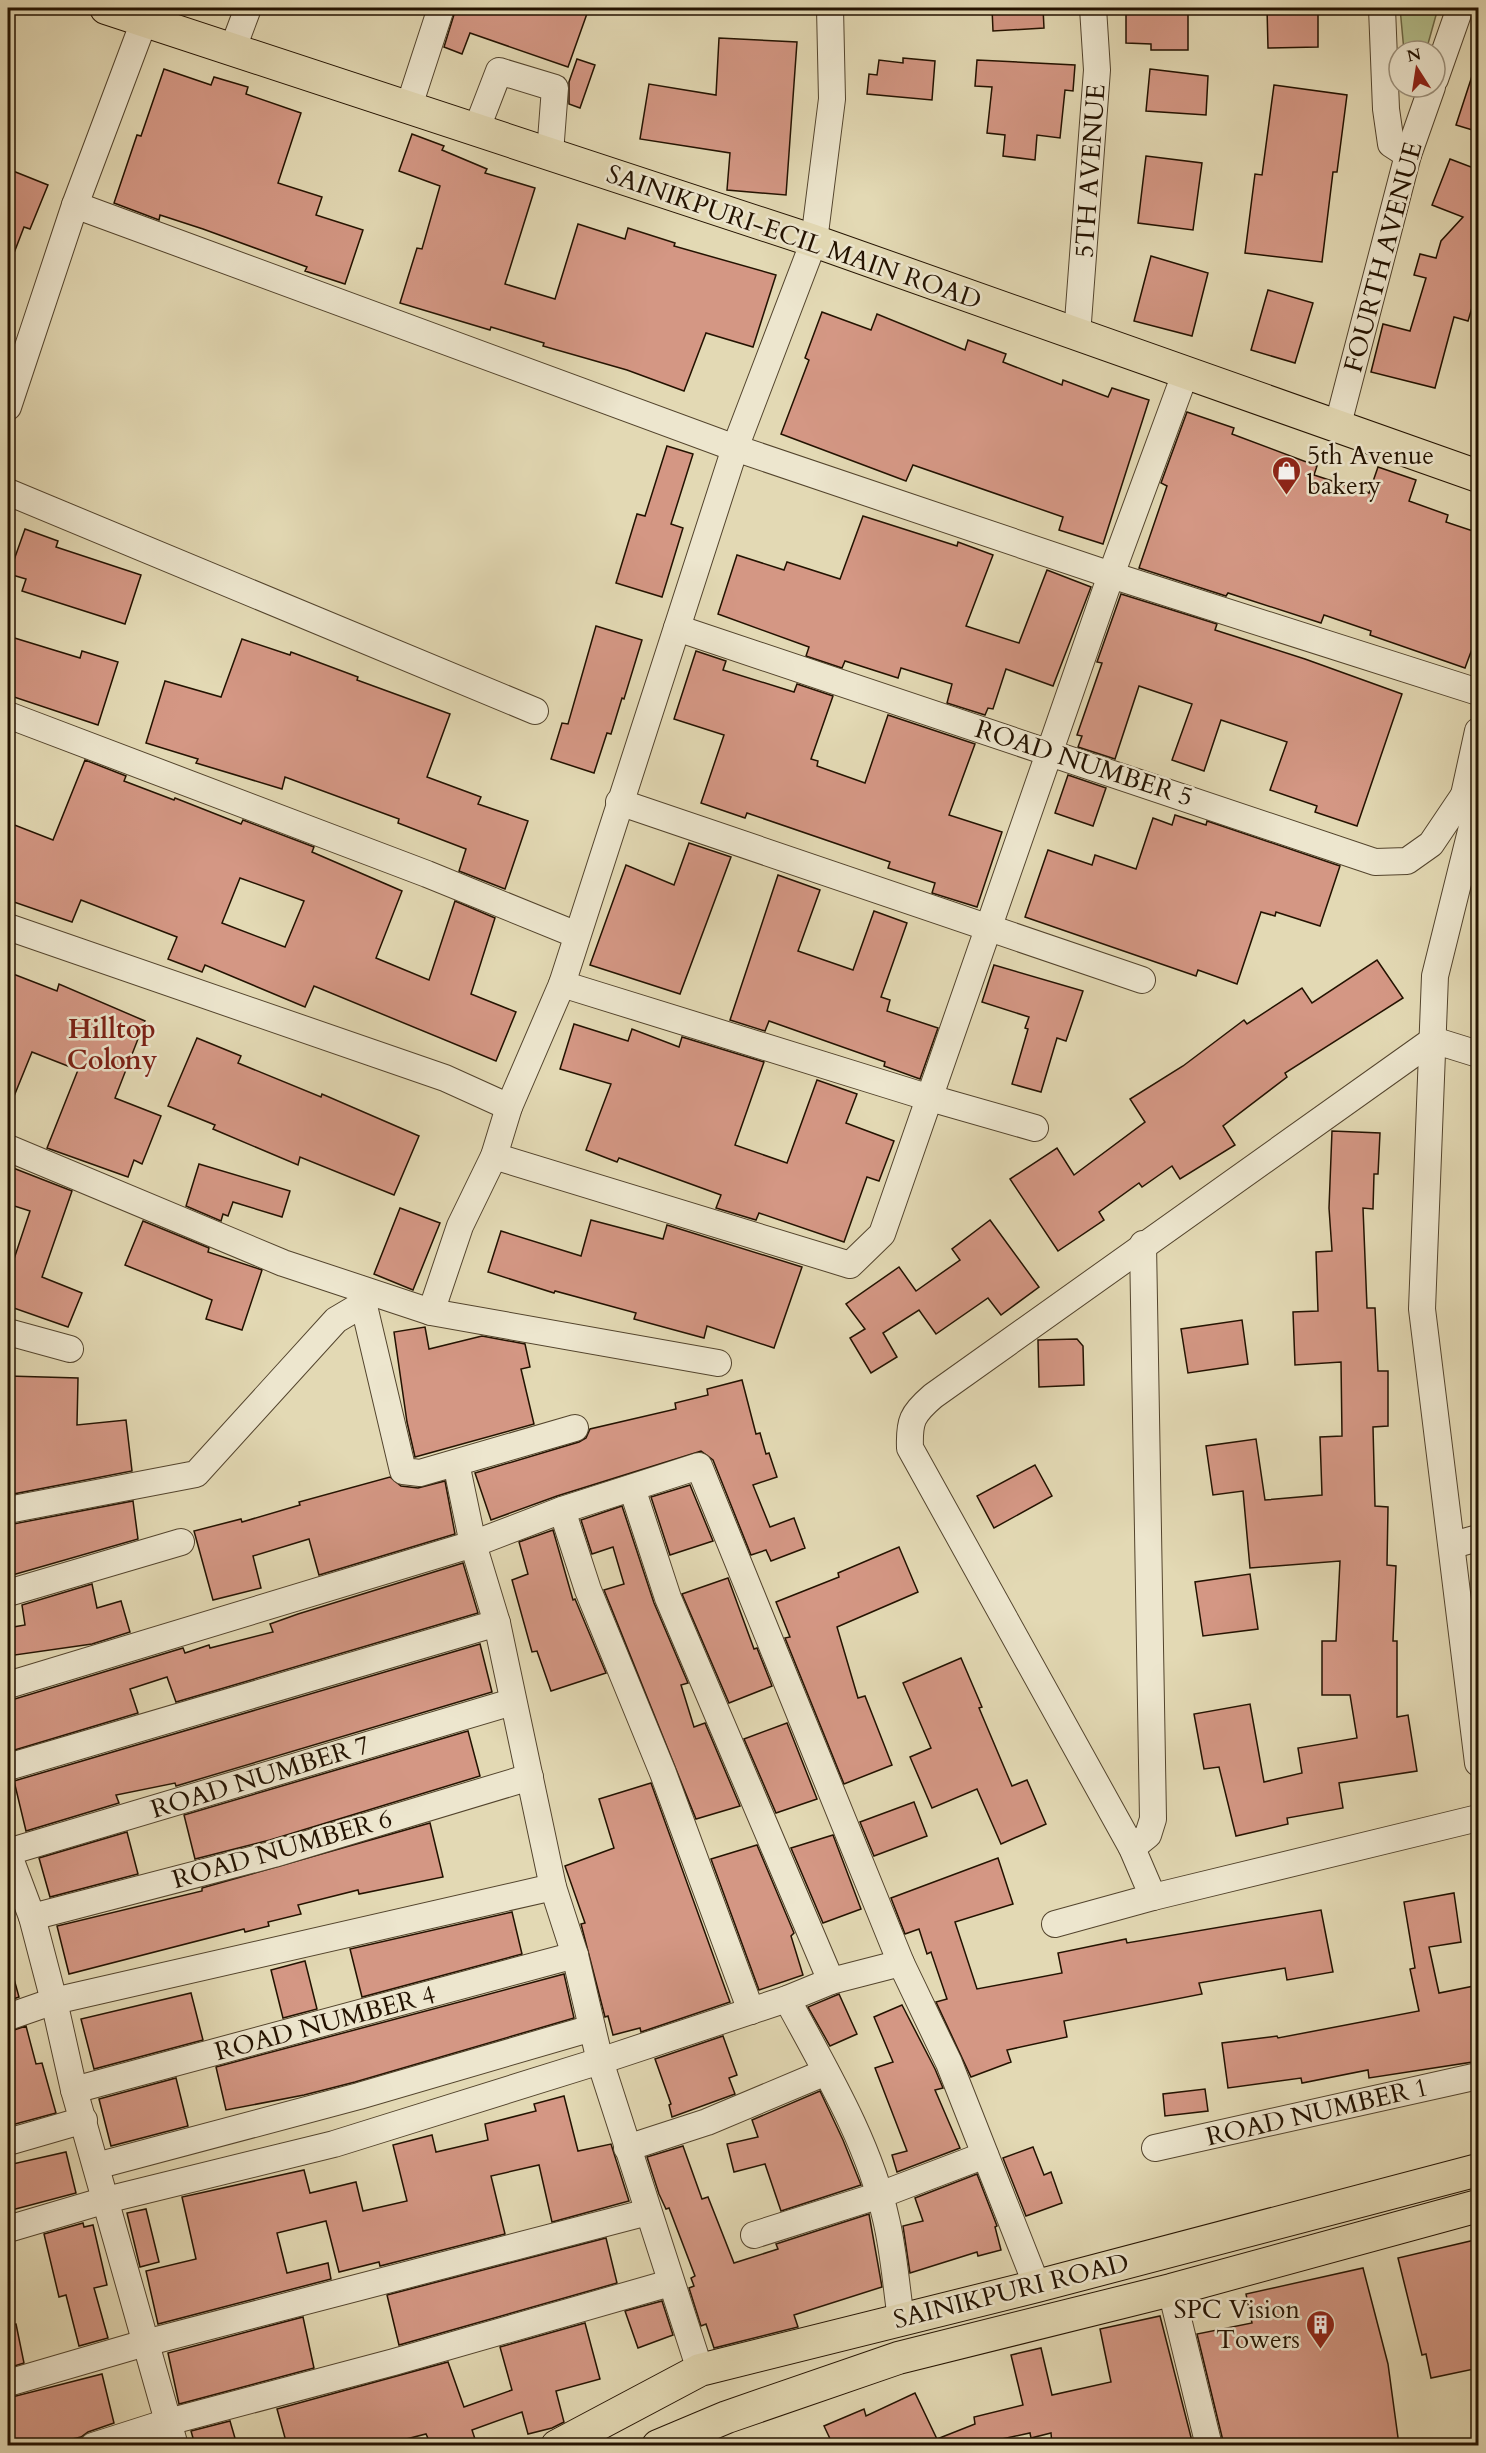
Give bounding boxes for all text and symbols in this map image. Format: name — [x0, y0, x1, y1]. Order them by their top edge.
north arrow — [1387, 39, 1447, 99]
text: N — [1405, 43, 1423, 68]
street label: 5TH AVENUE — [1066, 83, 1114, 259]
street label: FOURTH AVENUE — [1335, 138, 1431, 376]
street label: SAINIKPURI-ECIL MAIN ROAD — [602, 156, 986, 318]
place label: 5th Avenue bakery — [1307, 438, 1434, 503]
shop icon: 5th Avenue bakery — [1270, 454, 1302, 496]
street label: ROAD NUMBER 5 — [971, 711, 1197, 815]
district label: Hilltop Colony — [67, 1011, 158, 1079]
street label: ROAD NUMBER 7 — [146, 1727, 374, 1827]
street label: ROAD NUMBER 6 — [168, 1801, 396, 1897]
street label: ROAD NUMBER 4 — [211, 1977, 439, 2069]
street label: ROAD NUMBER 1 — [1202, 2069, 1432, 2155]
street label: SAINIKPURI ROAD — [890, 2245, 1132, 2337]
place label: SPC Vision Towers — [1173, 2292, 1300, 2357]
building icon: SPC Vision Towers — [1305, 2308, 1337, 2350]

